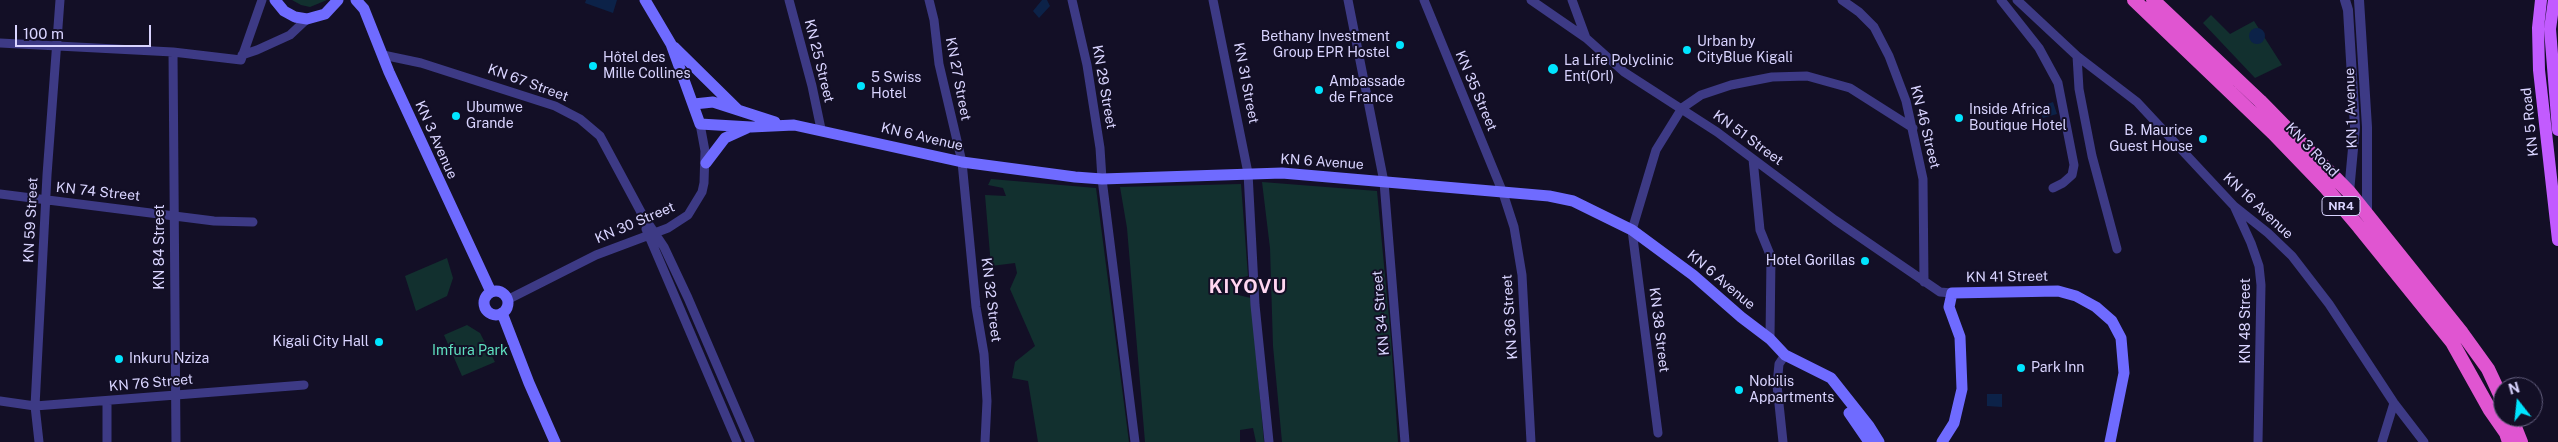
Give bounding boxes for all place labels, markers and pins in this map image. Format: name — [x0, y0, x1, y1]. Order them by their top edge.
place label: Bethany Investment Group EPR Hostel — [1261, 29, 1390, 62]
place label: Urban by CityBlue Kigali — [1697, 34, 1793, 66]
marker: Bethany Investment Group EPR Hostel — [1394, 39, 1406, 51]
marker: Urban by CityBlue Kigali — [1681, 44, 1693, 56]
place label: Hôtel des Mille Collines — [603, 50, 691, 82]
place label: La Life Polyclinic Ent(Orl) — [1564, 53, 1674, 85]
marker: Hôtel des Mille Collines — [587, 60, 599, 72]
marker: La Life Polyclinic Ent(Orl) — [1546, 62, 1560, 76]
place label: 5 Swiss Hotel — [871, 70, 921, 102]
place label: Ambassade de France — [1329, 74, 1405, 106]
marker: 5 Swiss Hotel — [855, 80, 867, 92]
marker: Ambassade de France — [1313, 84, 1325, 96]
place label: Ubumwe Grande — [466, 100, 523, 132]
place label: Inside Africa Boutique Hotel — [1969, 102, 2067, 134]
marker: Ubumwe Grande — [450, 110, 462, 122]
marker: Inside Africa Boutique Hotel — [1953, 112, 1965, 124]
place label: B. Maurice Guest House — [2109, 123, 2193, 156]
marker: B. Maurice Guest House — [2197, 133, 2209, 145]
place label: Hotel Gorillas — [1766, 253, 1855, 269]
marker: Hotel Gorillas — [1859, 255, 1871, 267]
place label: Kigali City Hall — [273, 334, 369, 350]
marker: Kigali City Hall — [373, 336, 385, 348]
place label: Inkuru Nziza — [129, 351, 209, 367]
marker: Inkuru Nziza — [113, 353, 125, 365]
place label: Park Inn — [2031, 360, 2084, 376]
marker: Park Inn — [2015, 362, 2027, 374]
place label: Nobilis Appartments — [1749, 374, 1834, 407]
marker: Nobilis Appartments — [1733, 384, 1745, 396]

